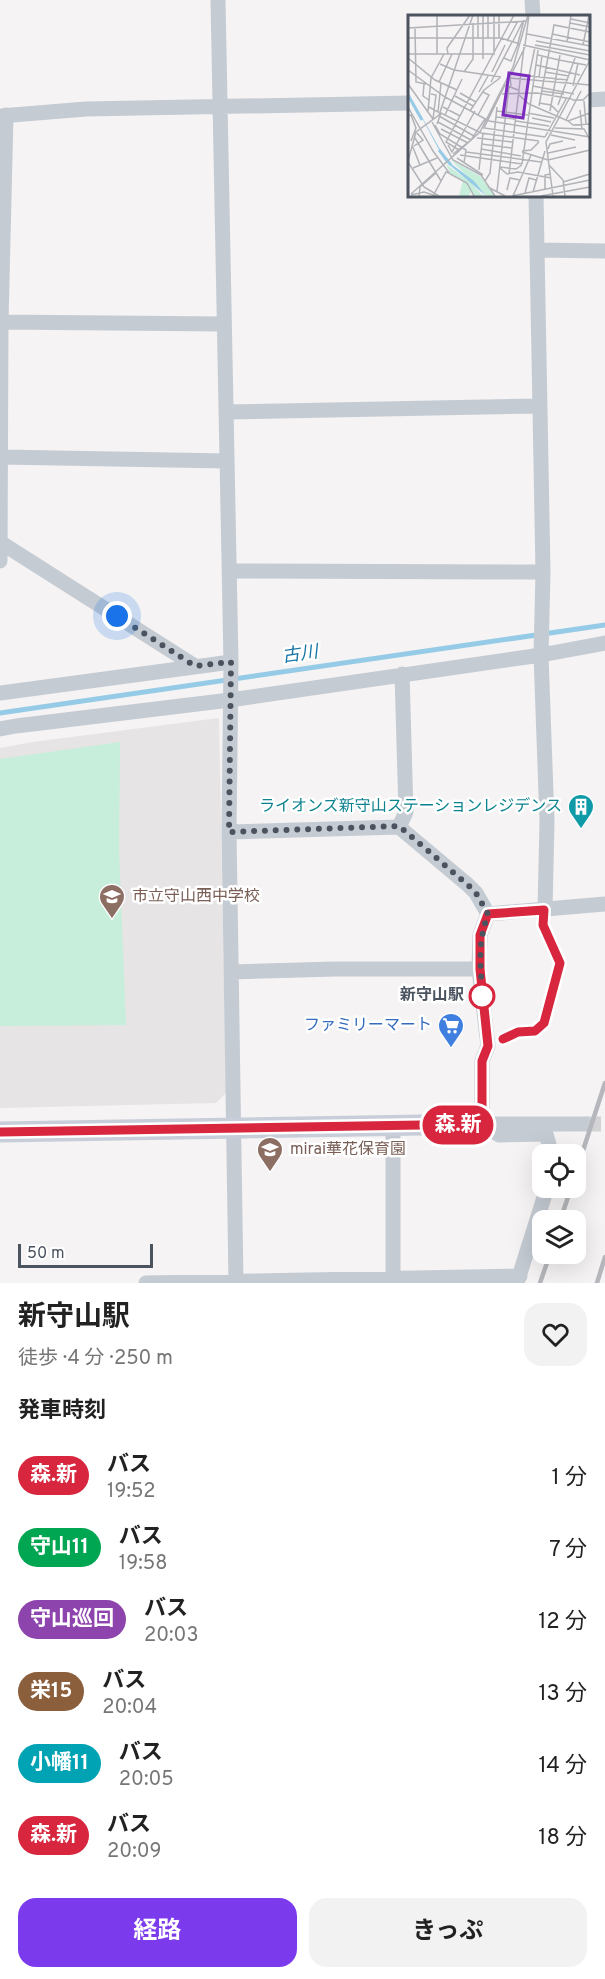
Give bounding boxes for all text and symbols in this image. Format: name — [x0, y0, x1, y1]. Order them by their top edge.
inset map — [408, 15, 590, 196]
your location — [102, 601, 132, 631]
water label: 古川 — [281, 641, 321, 669]
building icon: ライオンズ新守山ステーションレジデンス — [566, 792, 596, 830]
place label: ライオンズ新守山ステーションレジデンス — [259, 797, 562, 817]
school or university icon: 市立守山西中学校 — [97, 882, 127, 920]
place label: 市立守山西中学校 — [132, 887, 260, 907]
marker: 新守山駅 — [469, 983, 495, 1009]
place label: 新守山駅 — [400, 986, 464, 1006]
supermarket icon: ファミリーマート — [436, 1011, 466, 1049]
place label: ファミリーマート — [304, 1016, 432, 1036]
line badge: 森.新 — [424, 1106, 492, 1144]
text: 森.新 — [434, 1112, 482, 1139]
school or university icon: mirai華花保育園 — [255, 1135, 285, 1173]
place label: mirai華花保育園 — [290, 1140, 406, 1160]
map controls — [532, 1144, 586, 1264]
button: locate — [532, 1144, 586, 1198]
button: layers — [532, 1210, 586, 1264]
scale bar — [18, 1241, 153, 1268]
text: 50 m — [27, 1244, 65, 1264]
text: 新守山駅 — [18, 1300, 130, 1336]
button: heart — [524, 1303, 587, 1366]
text: 徒歩 · 4 分 · 250 m — [18, 1346, 173, 1372]
text: 発車時刻 — [18, 1398, 106, 1425]
text: バス — [107, 1452, 151, 1479]
text: 森.新 — [30, 1462, 77, 1489]
text: 1 分 — [552, 1465, 587, 1492]
text: 19:52 — [107, 1479, 156, 1505]
text: バス — [119, 1524, 163, 1551]
text: 守山11 — [30, 1534, 89, 1561]
text: 7 分 — [549, 1537, 587, 1564]
text: 19:58 — [119, 1551, 167, 1577]
text: バス — [144, 1596, 188, 1623]
text: 守山巡回 — [30, 1606, 114, 1633]
text: 12 分 — [538, 1609, 587, 1636]
text: 20:03 — [144, 1623, 198, 1649]
text: バス — [102, 1668, 146, 1695]
text: 栄15 — [30, 1678, 72, 1705]
text: 13 分 — [538, 1681, 587, 1708]
text: 20:04 — [102, 1695, 157, 1721]
text: バス — [119, 1740, 163, 1767]
text: 小幡11 — [30, 1750, 89, 1777]
text: 14 分 — [538, 1753, 587, 1780]
text: 20:05 — [119, 1767, 174, 1793]
text: バス — [107, 1812, 151, 1839]
text: 森.新 — [30, 1822, 77, 1849]
text: 18 分 — [538, 1825, 587, 1852]
text: 20:09 — [107, 1839, 161, 1865]
button: 経路 — [18, 1898, 297, 1967]
button: きっぷ — [309, 1898, 587, 1967]

